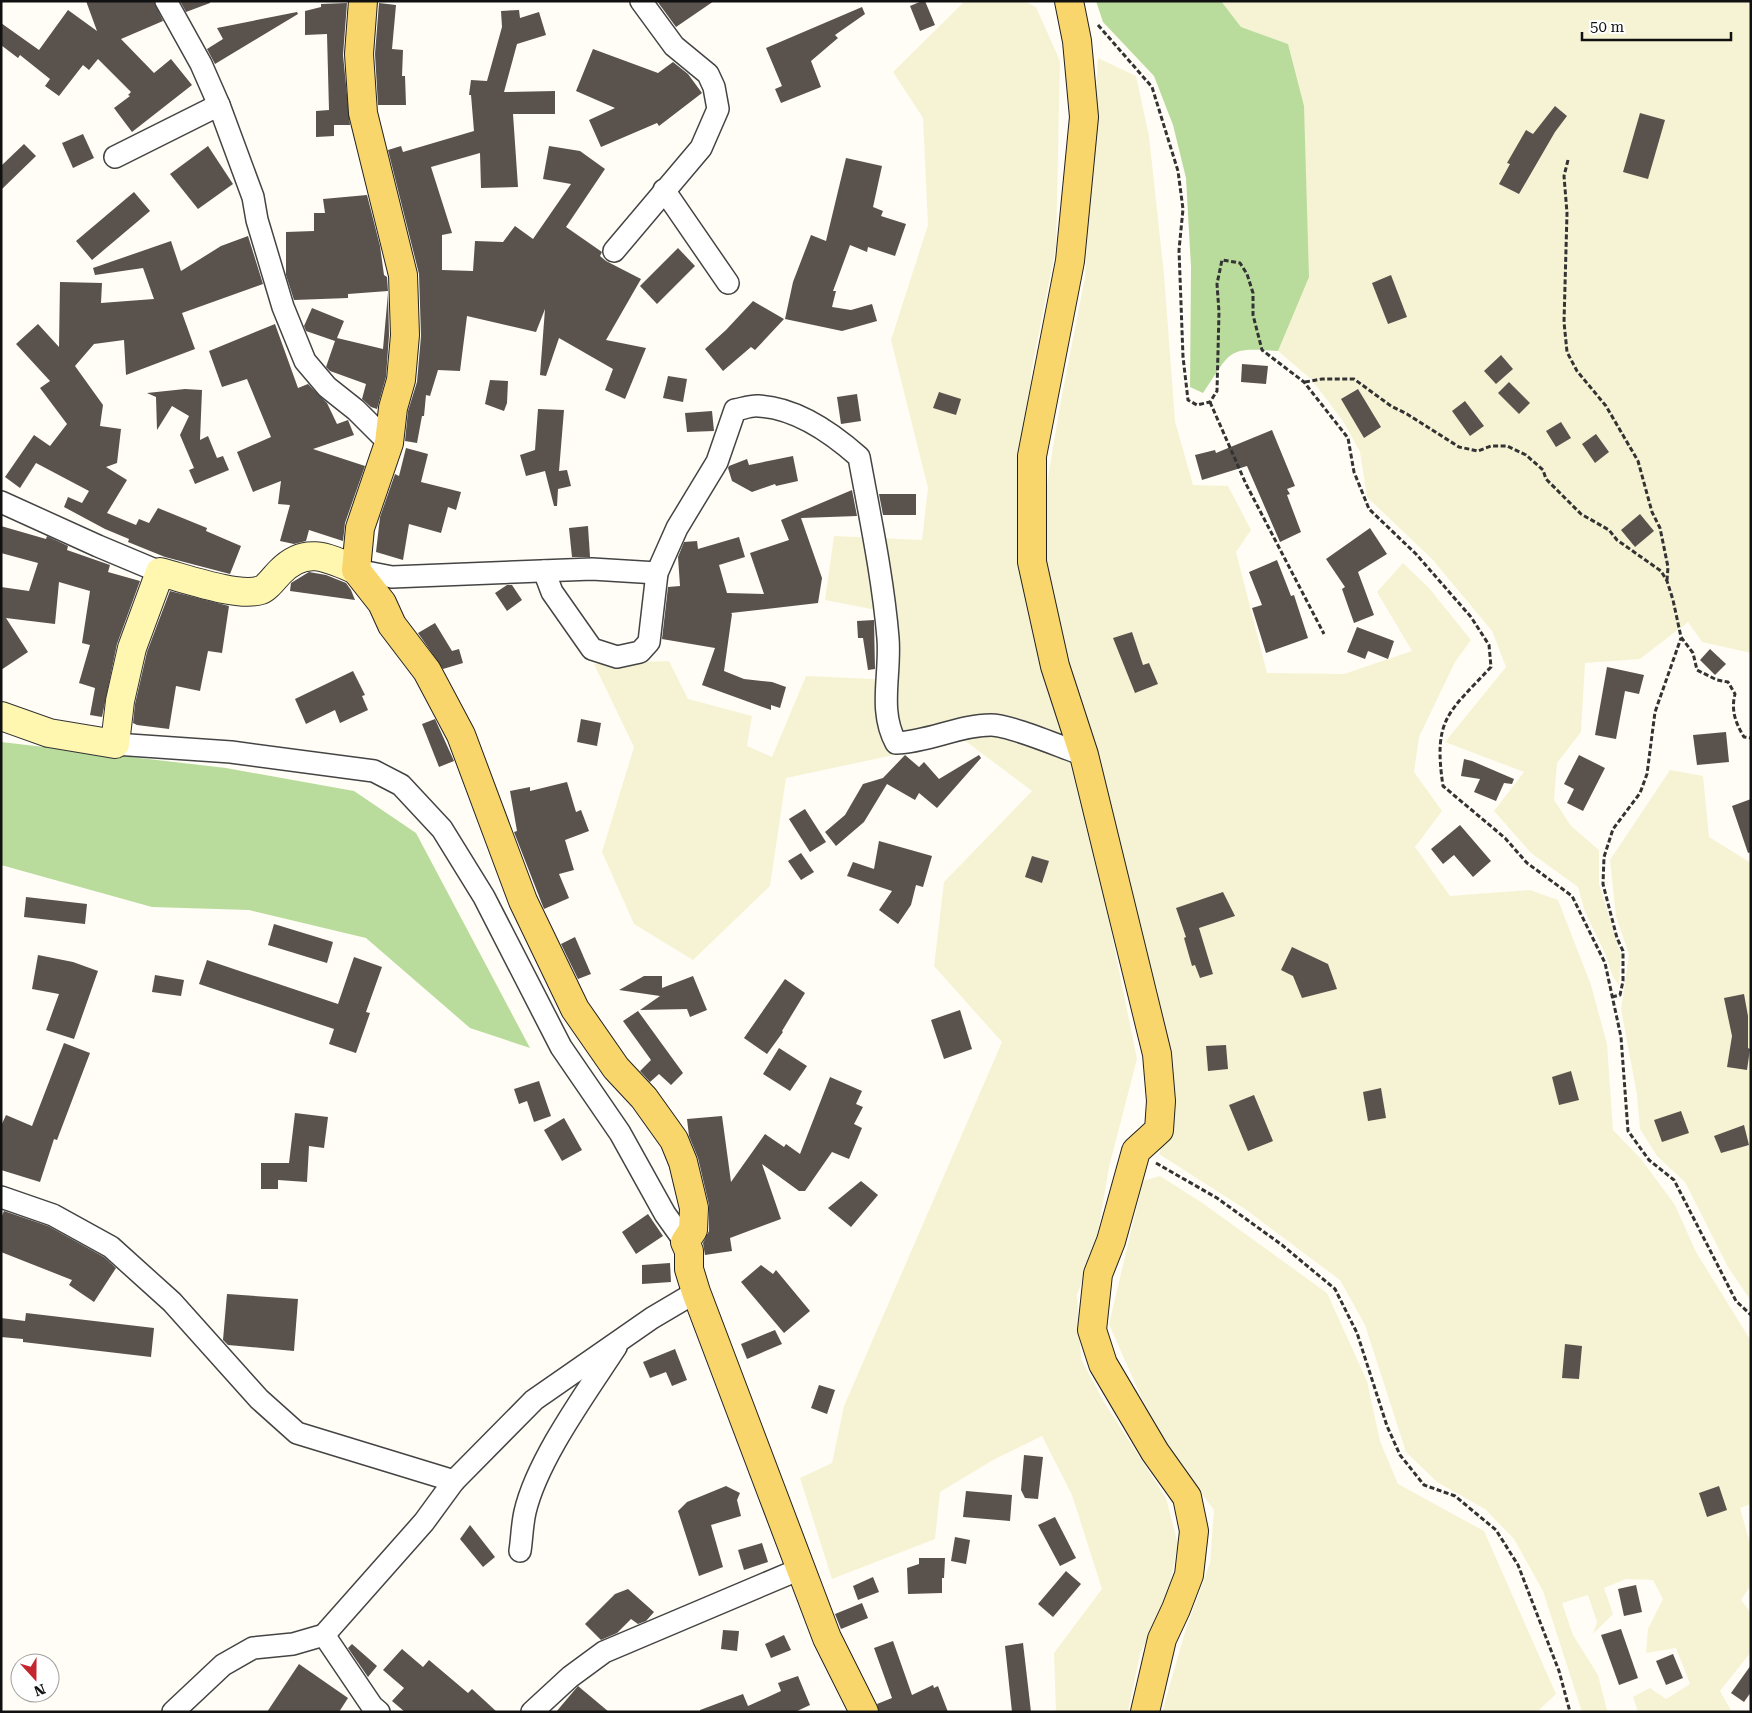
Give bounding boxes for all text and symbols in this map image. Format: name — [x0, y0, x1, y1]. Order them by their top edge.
scale bar — [1582, 10, 1731, 42]
text: 50 m — [1590, 18, 1625, 36]
north arrow — [10, 1653, 60, 1703]
text: N — [32, 1681, 48, 1700]

